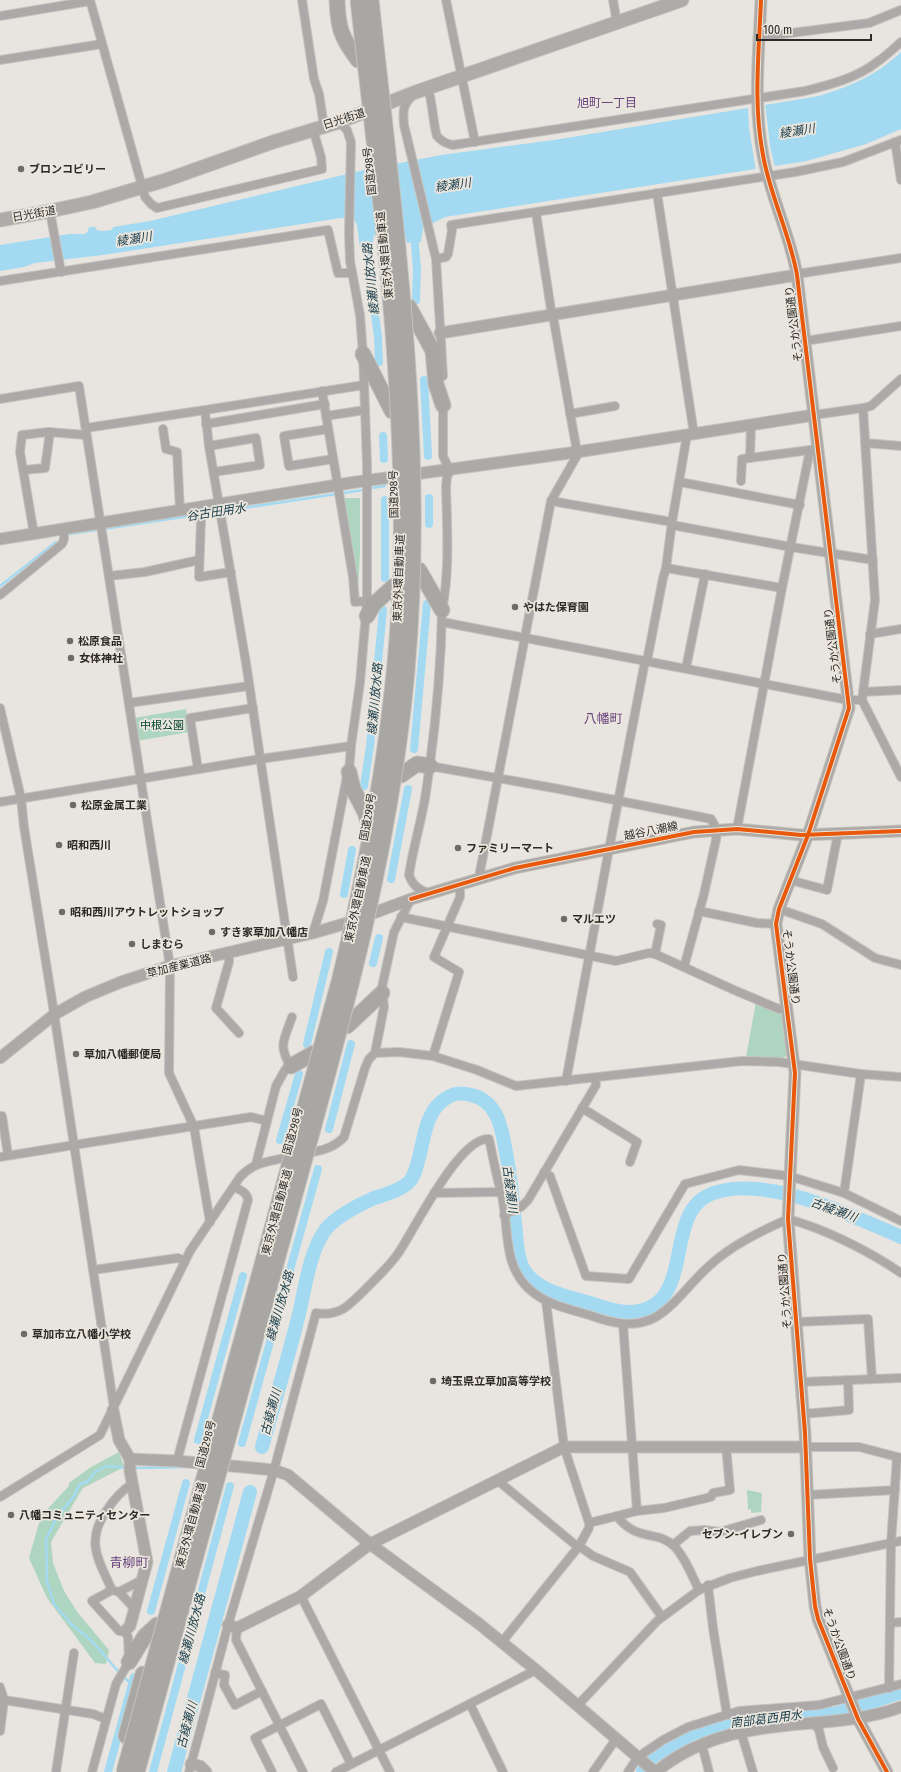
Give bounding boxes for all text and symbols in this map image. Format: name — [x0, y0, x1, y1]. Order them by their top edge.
scale bar — [757, 16, 871, 42]
text: 100 m — [763, 23, 792, 37]
district label: 旭町一丁目 — [577, 96, 637, 110]
street label: 日光街道 — [321, 106, 367, 132]
water label: 綾瀬川 — [778, 121, 818, 141]
street label: 国道298号 — [361, 146, 379, 196]
place label: ブロンコビリー — [29, 163, 106, 176]
marker: ブロンコビリー — [16, 164, 26, 174]
water label: 綾瀬川 — [434, 175, 474, 194]
street label: 日光街道 — [11, 204, 57, 224]
street label: 東京外環自動車道 — [374, 211, 396, 299]
water label: 綾瀬川 — [115, 229, 155, 249]
water label: 綾瀬川放水路 — [360, 241, 382, 316]
street label: そうか公園通り — [783, 285, 805, 363]
street label: 国道298号 — [387, 470, 401, 518]
water label: 谷古田用水 — [185, 500, 249, 524]
street label: 東京外環自動車道 — [391, 534, 407, 622]
place label: やはた保育園 — [523, 601, 589, 614]
marker: やはた保育園 — [510, 602, 520, 612]
street label: そうか公園通り — [822, 607, 844, 685]
place label: 松原食品 — [78, 635, 122, 648]
marker: 松原食品 — [65, 636, 75, 646]
place label: 女体神社 — [79, 652, 123, 665]
marker: 女体神社 — [66, 653, 76, 663]
water label: 綾瀬川放水路 — [365, 662, 385, 735]
district label: 八幡町 — [583, 711, 623, 726]
park label: 中根公園 — [140, 719, 184, 732]
street label: 国道298号 — [357, 792, 379, 842]
place label: 松原金属工業 — [81, 799, 147, 812]
marker: 松原金属工業 — [68, 800, 78, 810]
street label: 越谷八潮線 — [623, 819, 679, 843]
place label: 昭和西川 — [67, 839, 111, 852]
marker: 昭和西川 — [54, 840, 64, 850]
place label: ファミリーマート — [466, 842, 554, 855]
marker: ファミリーマート — [453, 843, 463, 853]
street label: 東京外環自動車道 — [342, 855, 374, 943]
place label: 昭和西川アウトレットショップ — [70, 906, 224, 919]
marker: 昭和西川アウトレットショップ — [57, 907, 67, 917]
place label: マルエツ — [572, 913, 616, 926]
marker: マルエツ — [559, 914, 569, 924]
place label: すき家草加八幡店 — [220, 926, 308, 939]
marker: すき家草加八幡店 — [207, 927, 217, 937]
street label: そうか公園通り — [780, 928, 802, 1006]
place label: しまむら — [140, 938, 184, 951]
marker: しまむら — [127, 939, 137, 949]
street label: 草加産業道路 — [145, 952, 213, 980]
place label: 草加八幡郵便局 — [84, 1048, 161, 1061]
marker: 草加八幡郵便局 — [71, 1049, 81, 1059]
street label: 国道298号 — [280, 1106, 306, 1156]
water label: 古綾瀬川 — [500, 1164, 520, 1216]
street label: 東京外環自動車道 — [259, 1168, 295, 1256]
water label: 古綾瀬川 — [809, 1195, 861, 1225]
street label: そうか公園通り — [776, 1252, 794, 1330]
water label: 綾瀬川放水路 — [263, 1269, 297, 1343]
place label: 草加市立八幡小学校 — [32, 1328, 131, 1341]
marker: 草加市立八幡小学校 — [19, 1329, 29, 1339]
place label: 埼玉県立草加高等学校 — [441, 1375, 551, 1388]
marker: 埼玉県立草加高等学校 — [428, 1376, 438, 1386]
water label: 古綾瀬川 — [258, 1385, 284, 1437]
street label: 国道298号 — [193, 1419, 219, 1469]
street label: 東京外環自動車道 — [173, 1481, 209, 1569]
place label: 八幡コミュニティセンター — [19, 1509, 150, 1522]
marker: 八幡コミュニティセンター — [6, 1510, 16, 1520]
place label: セブン-イレブン — [702, 1528, 783, 1541]
marker: セブン-イレブン — [786, 1529, 796, 1539]
district label: 青柳町 — [109, 1555, 149, 1570]
water label: 綾瀬川放水路 — [176, 1591, 208, 1666]
street label: そうか公園通り — [820, 1606, 858, 1682]
water label: 古綾瀬川 — [174, 1698, 200, 1750]
water label: 南部葛西用水 — [729, 1707, 805, 1730]

